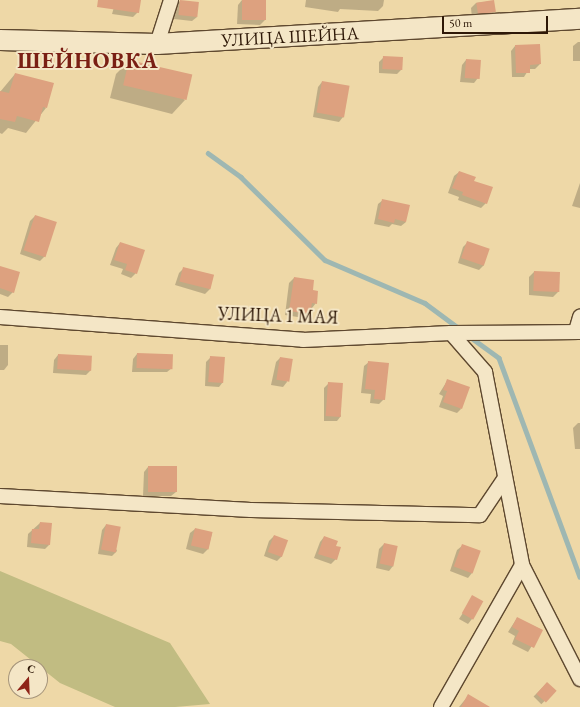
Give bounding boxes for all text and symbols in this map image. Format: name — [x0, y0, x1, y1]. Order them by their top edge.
scale bar — [444, 8, 550, 34]
text: 50 m — [449, 15, 472, 31]
street label: УЛИЦА ШЕЙНА — [221, 23, 359, 51]
district label: ШЕЙНОВКА — [17, 48, 159, 74]
street label: УЛИЦА 1 МАЯ — [217, 303, 339, 329]
north arrow — [8, 659, 48, 699]
text: С — [26, 661, 38, 676]

